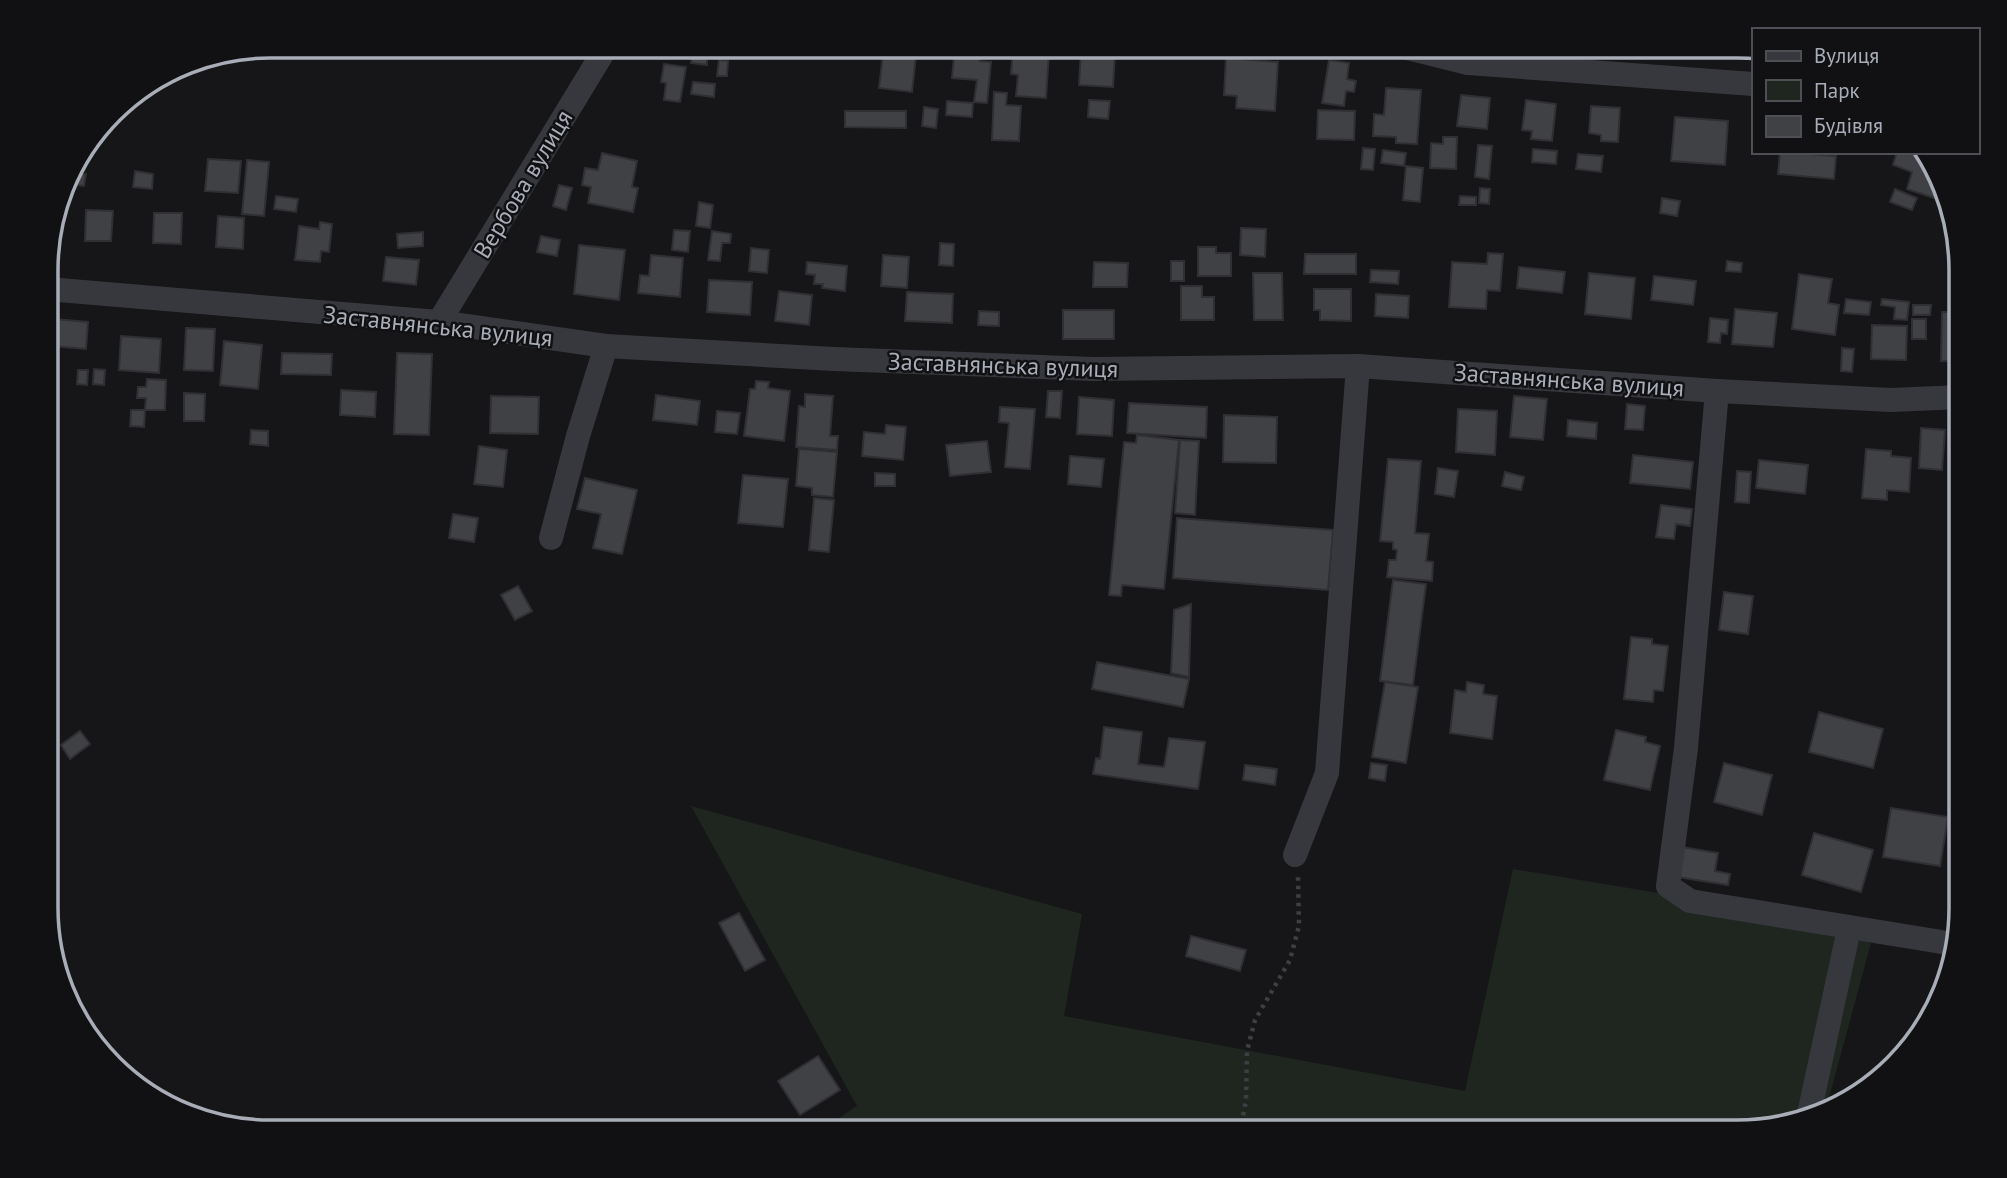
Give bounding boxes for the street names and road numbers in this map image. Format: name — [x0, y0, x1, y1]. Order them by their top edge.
street label: Вербова вулиця — [467, 104, 579, 264]
street label: Заставнянська вулиця — [322, 299, 554, 353]
street label: Заставнянська вулиця — [887, 345, 1119, 385]
street label: Заставнянська вулиця — [1453, 357, 1685, 403]

